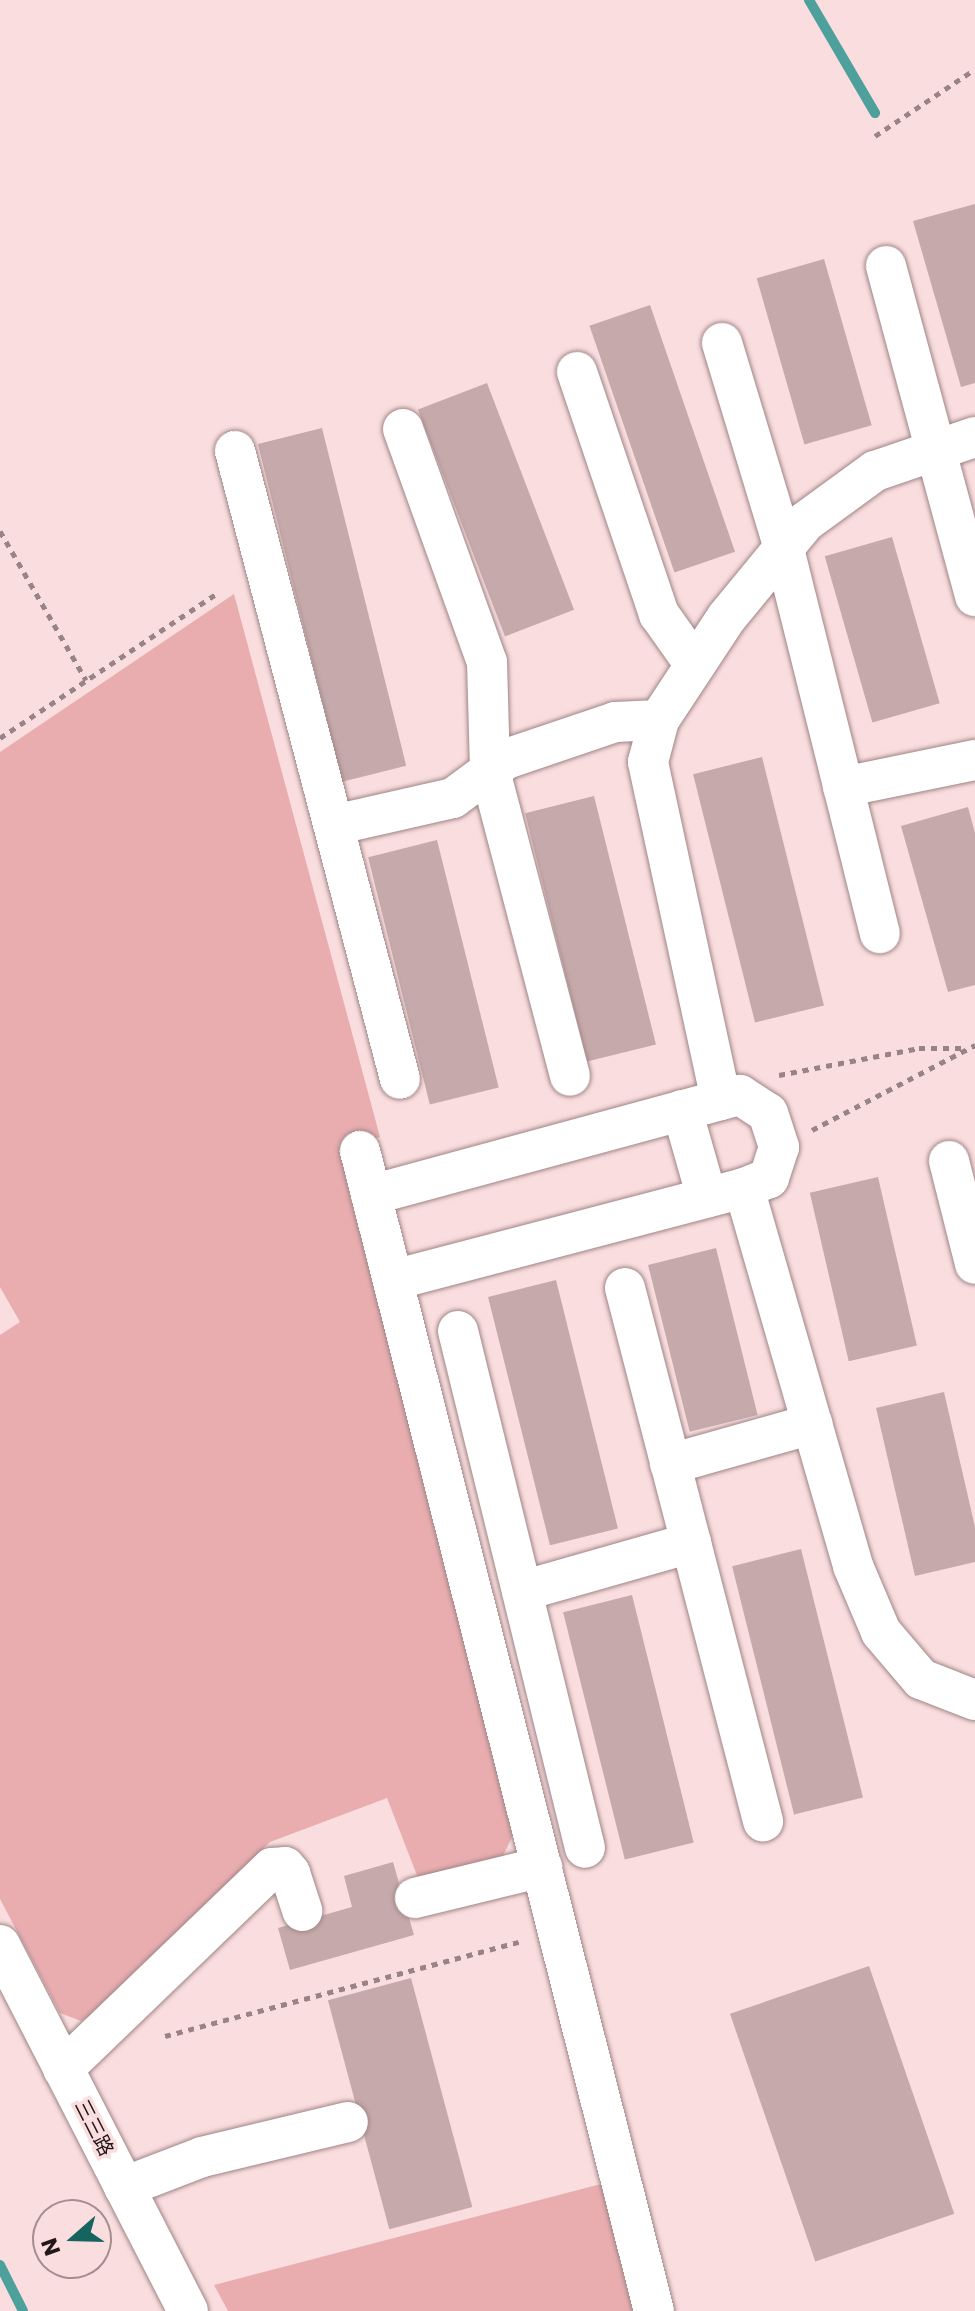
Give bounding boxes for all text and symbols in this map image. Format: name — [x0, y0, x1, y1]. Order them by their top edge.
street label: 三三路 — [70, 2096, 118, 2160]
north arrow — [32, 2199, 112, 2279]
text: N — [33, 2234, 68, 2260]

